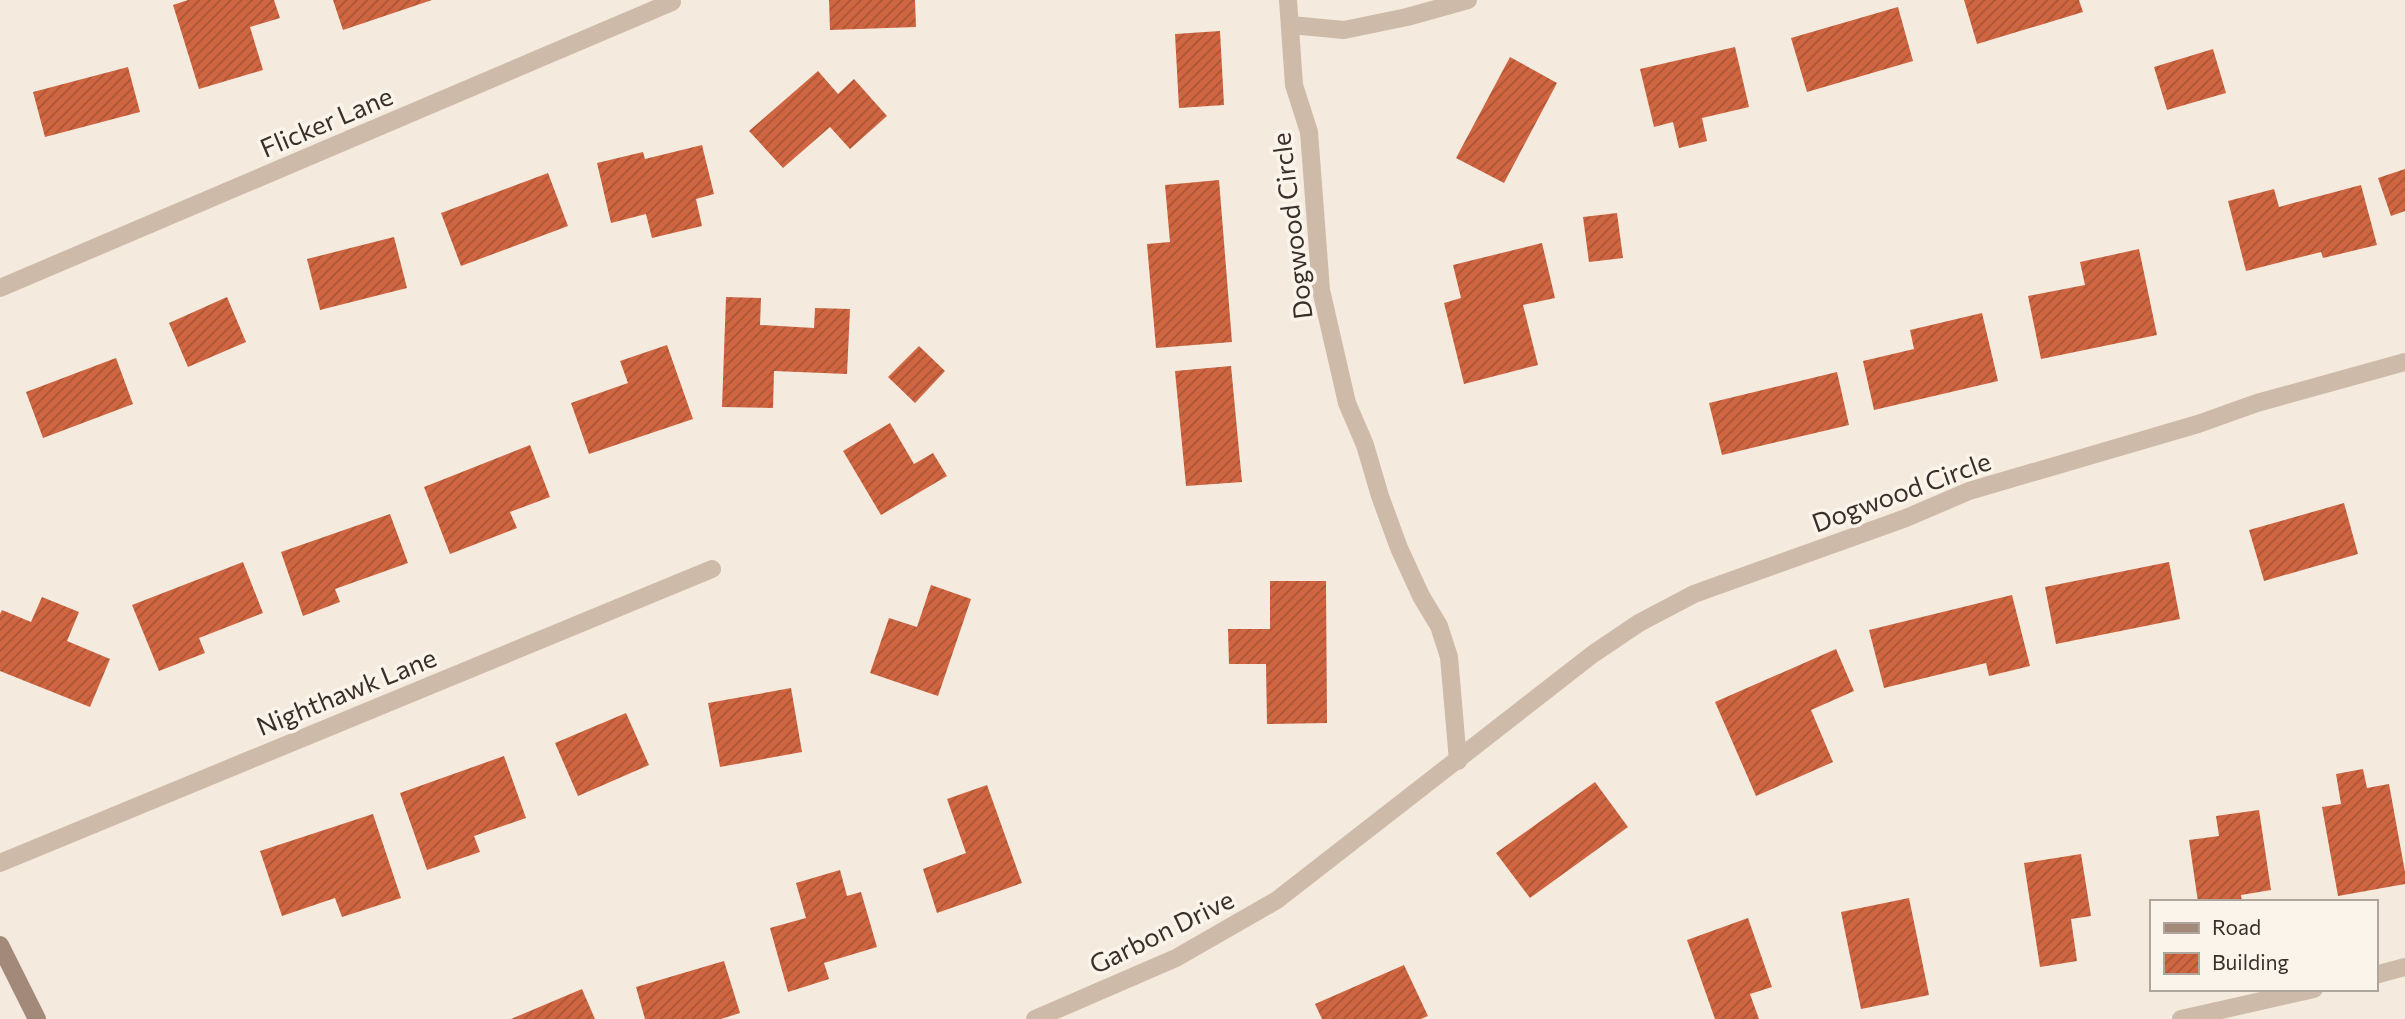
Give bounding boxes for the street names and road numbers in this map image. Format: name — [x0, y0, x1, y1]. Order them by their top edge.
street label: Flicker Lane — [255, 79, 397, 163]
street label: Dogwood Circle — [1264, 131, 1318, 321]
street label: Dogwood Circle — [1807, 444, 1995, 538]
street label: Nighthawk Lane — [252, 641, 440, 741]
street label: Garbon Drive — [1084, 883, 1238, 979]

